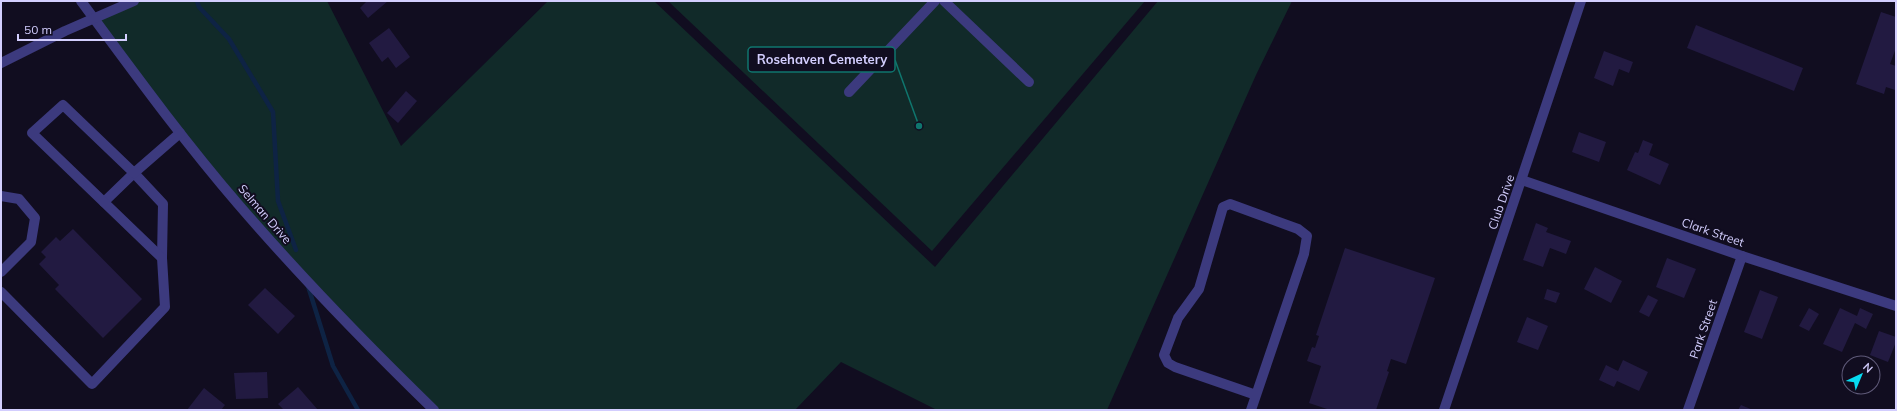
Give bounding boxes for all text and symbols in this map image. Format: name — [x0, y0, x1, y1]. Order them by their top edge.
scale bar — [18, 16, 126, 42]
text: 50 m — [24, 22, 52, 37]
callout: Rosehaven Cemetery — [748, 47, 895, 72]
text: Rosehaven Cemetery — [757, 51, 888, 68]
street label: Club Drive — [1485, 172, 1517, 232]
street label: Selman Drive — [235, 181, 295, 247]
street label: Clark Street — [1680, 214, 1746, 250]
street label: Park Street — [1686, 297, 1720, 361]
north arrow — [1841, 355, 1881, 395]
text: N — [1860, 360, 1876, 376]

